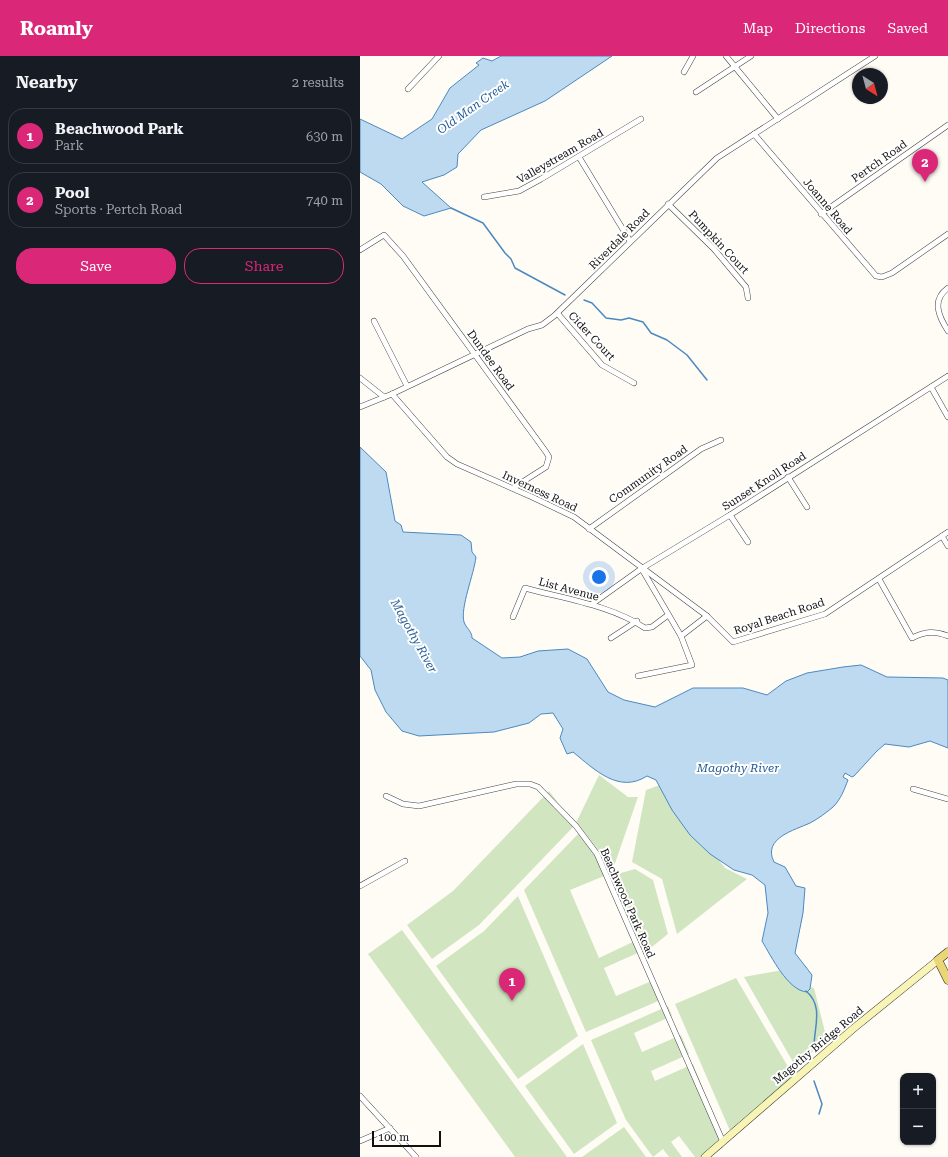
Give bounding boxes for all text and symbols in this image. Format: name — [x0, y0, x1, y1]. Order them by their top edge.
text: Roamly — [20, 17, 93, 40]
text: Map — [743, 20, 773, 36]
text: Directions — [795, 20, 865, 36]
text: Saved — [887, 20, 928, 36]
north arrow — [852, 68, 888, 104]
text: Nearby — [16, 72, 78, 92]
text: 2 results — [292, 75, 344, 90]
water label: Old Man Creek — [434, 77, 512, 137]
text: Beachwood Park — [55, 120, 184, 138]
street label: Valleystream Road — [515, 126, 606, 186]
text: 1 — [26, 129, 34, 144]
text: 630 m — [306, 129, 343, 144]
text: Park — [55, 138, 84, 153]
street label: Pertch Road — [849, 138, 909, 185]
pin: 2 — [912, 149, 938, 182]
street label: Joanne Road — [801, 176, 855, 237]
text: Pool — [55, 184, 89, 202]
text: 2 — [26, 193, 34, 208]
text: 740 m — [306, 193, 343, 208]
text: Sports · Pertch Road — [55, 202, 182, 217]
street label: Riverdale Road — [586, 206, 652, 272]
street label: Pumpkin Court — [686, 208, 751, 277]
button: Save — [16, 248, 176, 284]
button: Share — [184, 248, 344, 284]
street label: Cider Court — [566, 309, 618, 364]
street label: Dundee Road — [464, 328, 517, 393]
street label: Community Road — [607, 443, 690, 506]
street label: Sunset Knoll Road — [720, 449, 809, 513]
street label: Inverness Road — [500, 468, 579, 514]
your location — [589, 567, 609, 587]
street label: List Avenue — [537, 575, 600, 604]
water label: Magothy River — [387, 596, 440, 675]
street label: Royal Beach Road — [732, 596, 826, 637]
water label: Magothy River — [696, 761, 779, 775]
street label: Beachwood Park Road — [597, 846, 658, 960]
pin: 1 — [499, 968, 525, 1001]
street label: Magothy Bridge Road — [771, 1004, 866, 1087]
map controls — [900, 1073, 936, 1145]
button: + — [900, 1073, 936, 1109]
button: − — [900, 1109, 936, 1145]
scale bar — [372, 1129, 441, 1148]
text: 100 m — [378, 1131, 409, 1144]

